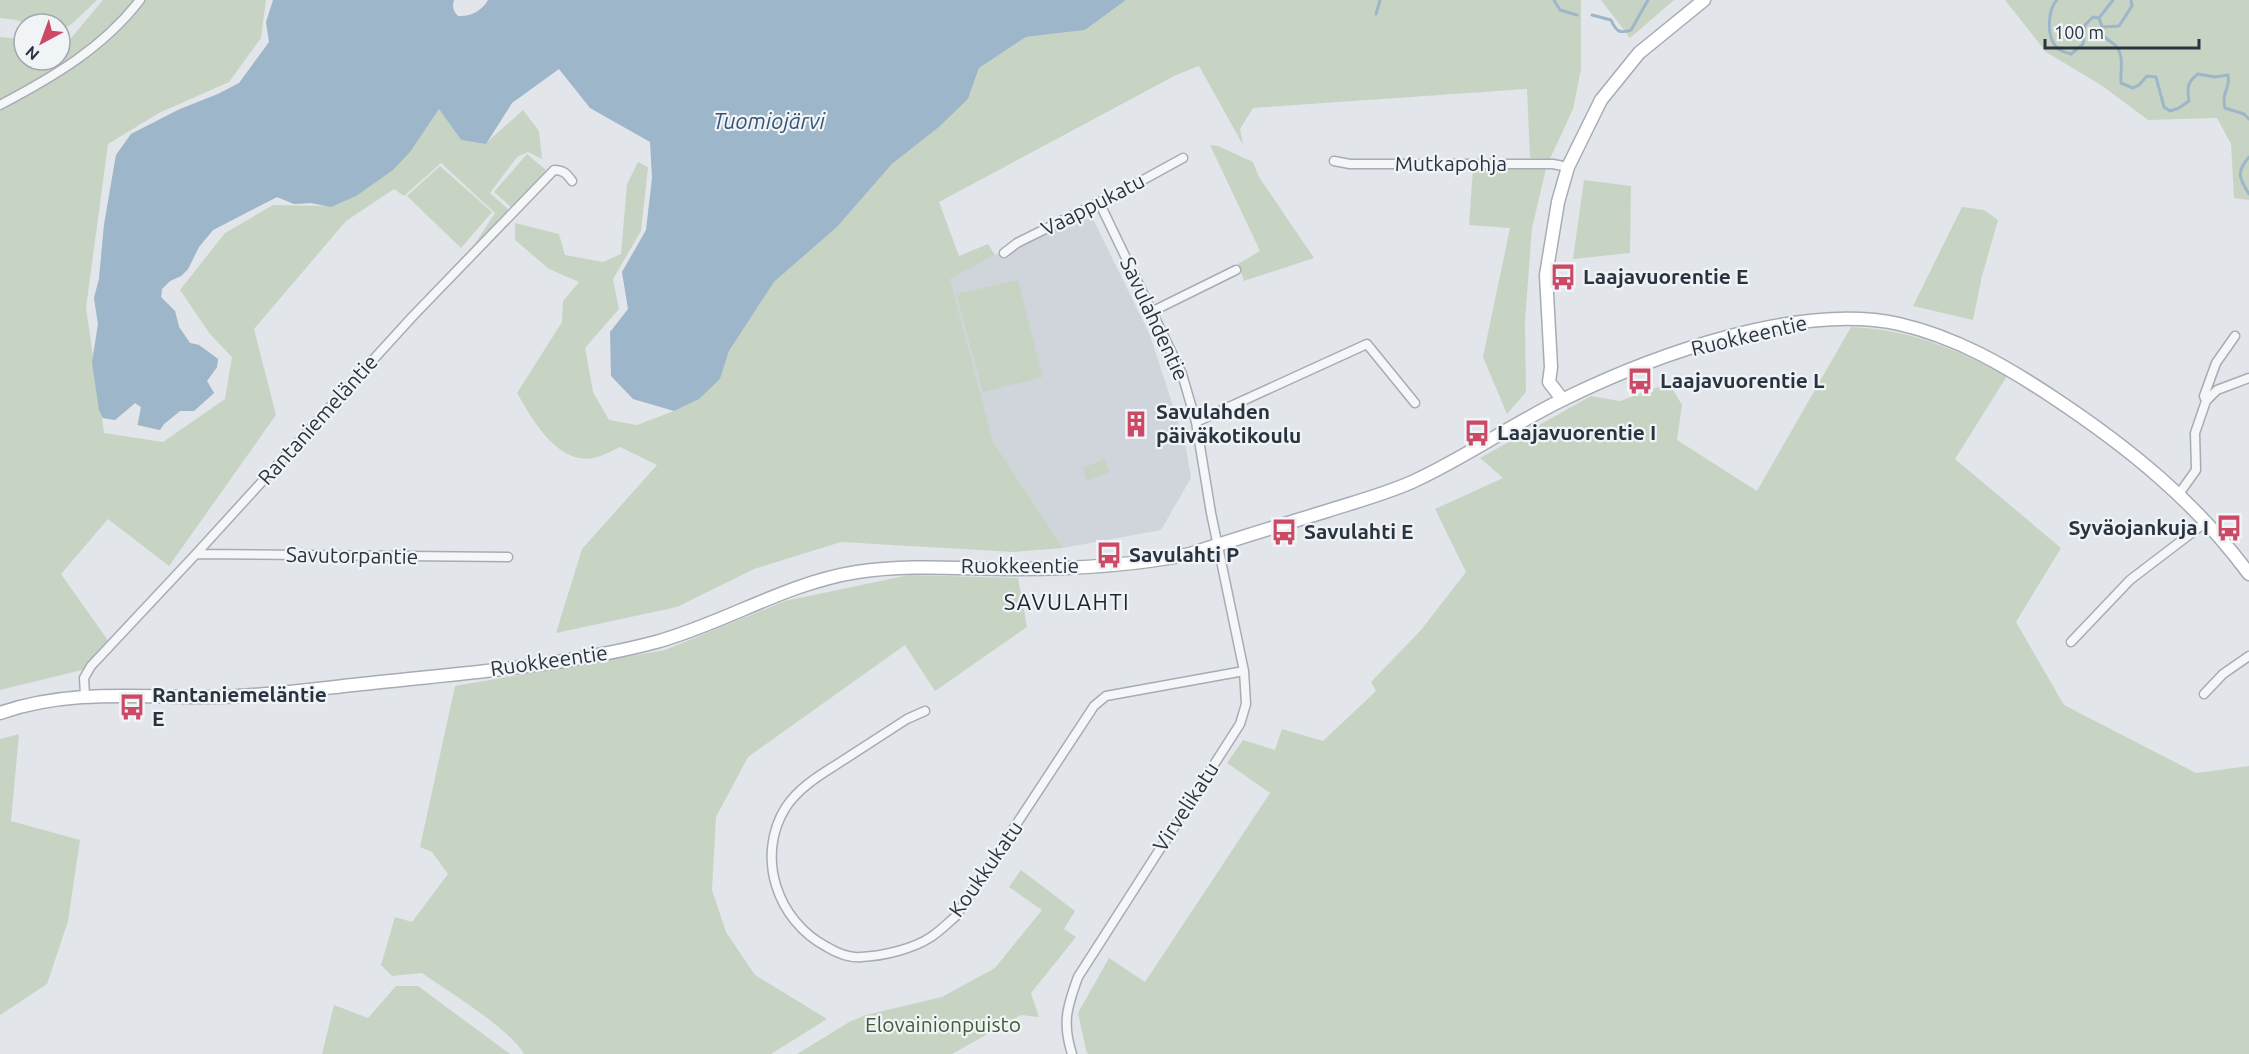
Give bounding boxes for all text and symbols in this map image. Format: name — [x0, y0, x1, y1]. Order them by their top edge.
north arrow — [12, 12, 72, 72]
scale bar — [2045, 12, 2200, 50]
text: 100 m — [2054, 22, 2104, 42]
text: N — [22, 43, 43, 64]
water label: Tuomiojärvi — [713, 108, 827, 133]
street label: Mutkapohja — [1395, 151, 1507, 175]
street label: Vaappukatu — [1037, 168, 1148, 240]
street label: Savulahdentie — [1116, 253, 1194, 384]
bus stop icon: Laajavuorentie E — [1548, 262, 1578, 292]
place label: Laajavuorentie E — [1583, 264, 1748, 288]
street label: Ruokkeentie — [1688, 310, 1809, 360]
street label: Rantaniemeläntie — [253, 349, 382, 489]
bus stop icon: Laajavuorentie L — [1625, 366, 1655, 396]
place label: Laajavuorentie L — [1660, 368, 1825, 392]
place label: Savulahden päiväkotikoulu — [1156, 399, 1301, 447]
building icon: Savulahden päiväkotikoulu — [1121, 409, 1151, 439]
bus stop icon: Laajavuorentie I — [1462, 418, 1492, 448]
place label: Laajavuorentie I — [1497, 420, 1656, 444]
bus stop icon: Syväojankuja I — [2214, 513, 2244, 543]
place label: Syväojankuja I — [2068, 515, 2209, 539]
bus stop icon: Savulahti E — [1269, 517, 1299, 547]
place label: Savulahti E — [1304, 519, 1414, 543]
bus stop icon: Savulahti P — [1094, 540, 1124, 570]
street label: Savutorpantie — [286, 542, 418, 568]
place label: Savulahti P — [1129, 542, 1239, 566]
street label: Ruokkeentie — [961, 553, 1079, 577]
district label: SAVULAHTI — [1004, 589, 1130, 614]
street label: Ruokkeentie — [489, 640, 609, 680]
place label: Rantaniemeläntie E — [152, 682, 327, 730]
bus stop icon: Rantaniemeläntie E — [117, 692, 147, 722]
street label: Virvelikatu — [1147, 757, 1223, 856]
street label: Koukkukatu — [943, 816, 1027, 921]
park label: Elovainionpuisto — [865, 1012, 1021, 1036]

